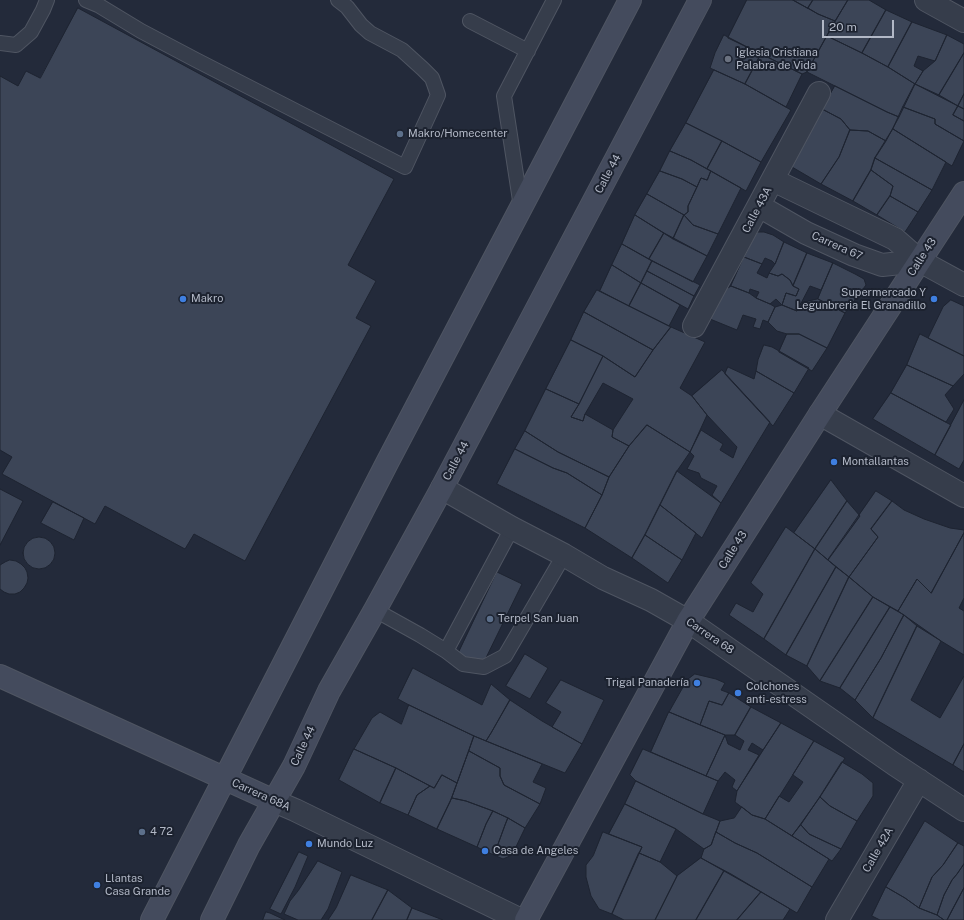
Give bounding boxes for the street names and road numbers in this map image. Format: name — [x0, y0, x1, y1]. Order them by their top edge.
street label: Calle 44 — [592, 152, 624, 196]
street label: Calle 43A — [739, 185, 775, 235]
street label: Carrera 67 — [809, 229, 865, 263]
street label: Calle 43 — [905, 236, 939, 278]
street label: Calle 44 — [440, 439, 472, 483]
street label: Calle 43 — [716, 528, 750, 572]
street label: Carrera 68 — [683, 615, 737, 657]
street label: Calle 44 — [288, 724, 318, 768]
street label: Carrera 68A — [230, 776, 292, 814]
street label: Calle 42A — [860, 825, 896, 875]

